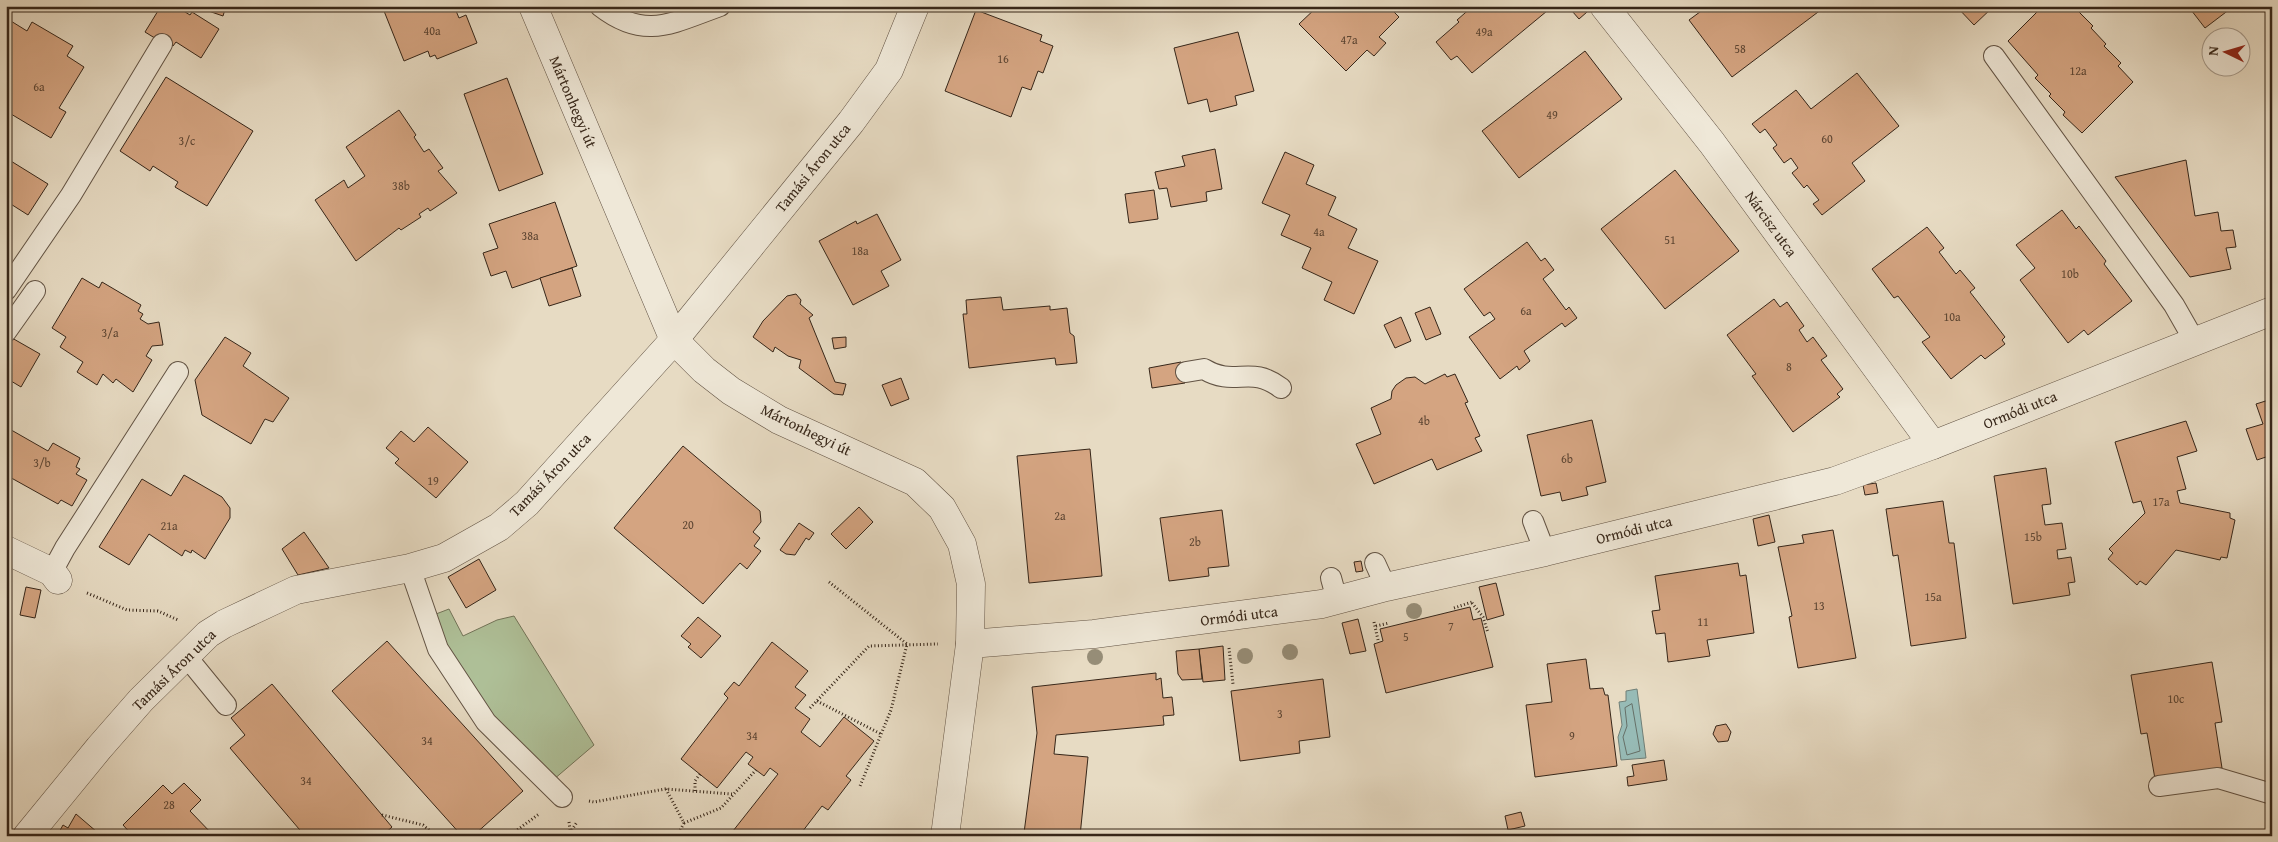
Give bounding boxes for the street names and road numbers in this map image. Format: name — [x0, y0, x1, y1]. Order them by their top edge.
street label: Mártonhegyi út — [545, 52, 603, 152]
street label: Tamási Áron utca — [770, 119, 855, 217]
street label: Nárcisz utca — [1740, 187, 1802, 261]
street label: Ormódi utca — [1980, 385, 2060, 434]
street label: Mártonhegyi út — [757, 399, 856, 461]
street label: Tamási Áron utca — [504, 428, 595, 521]
street label: Ormódi utca — [1594, 510, 1674, 549]
street label: Ormódi utca — [1199, 600, 1279, 631]
street label: Tamási Áron utca — [127, 624, 220, 715]

